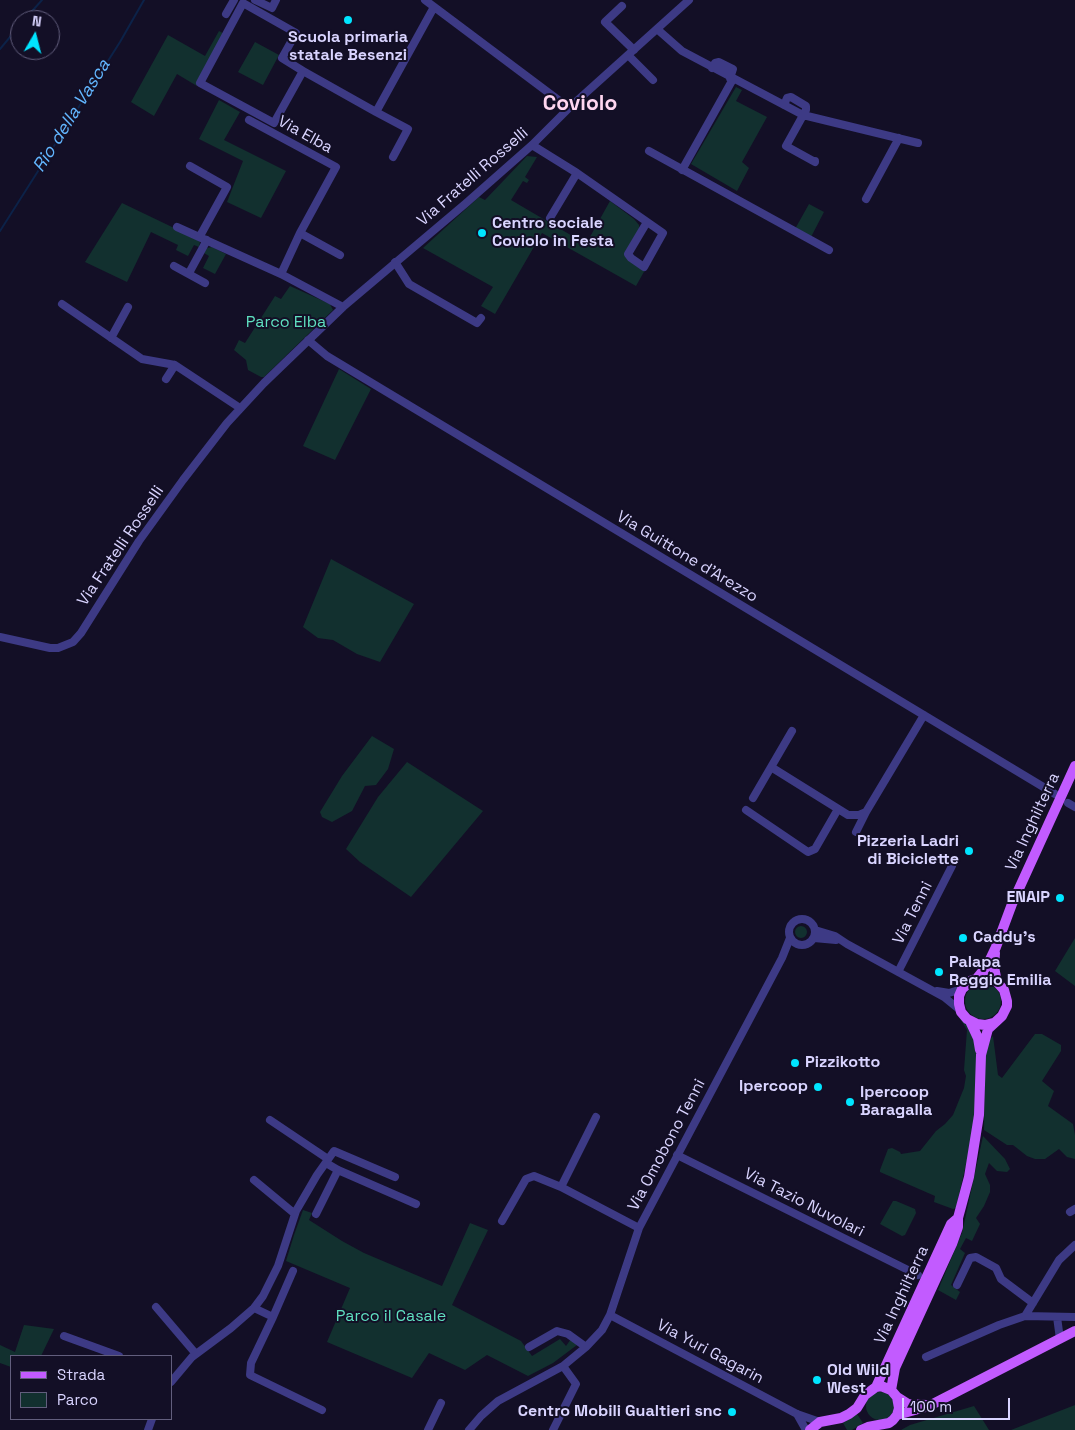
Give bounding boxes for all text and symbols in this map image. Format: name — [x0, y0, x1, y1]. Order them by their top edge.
north arrow — [10, 10, 60, 60]
text: N — [31, 12, 43, 31]
marker: Scuola primaria statale Besenzi — [342, 14, 354, 26]
place label: Scuola primaria statale Besenzi — [288, 28, 408, 66]
water label: Rio della Vasca — [29, 56, 115, 176]
district label: Coviolo — [543, 91, 617, 117]
street label: Via Elba — [274, 112, 336, 158]
street label: Via Fratelli Rosselli — [414, 124, 532, 230]
place label: Centro sociale Coviolo in Festa — [492, 214, 613, 252]
marker: Centro sociale Coviolo in Festa — [476, 227, 488, 239]
park label: Parco Elba — [246, 313, 326, 333]
street label: Via Fratelli Rosselli — [74, 482, 168, 610]
street label: Via Guittone d'Arezzo — [613, 507, 761, 607]
street label: Via Inghilterra — [1002, 770, 1064, 874]
place label: Pizzeria Ladri di Biciclette — [857, 832, 959, 870]
marker: Pizzeria Ladri di Biciclette — [963, 845, 975, 857]
street label: Via Tenni — [889, 878, 937, 948]
place label: ENAIP — [1006, 888, 1050, 908]
marker: ENAIP — [1054, 892, 1066, 904]
place label: Caddy's — [973, 928, 1036, 948]
marker: Caddy's — [957, 932, 969, 944]
place label: Palapa Reggio Emilia — [949, 953, 1051, 991]
marker: Palapa Reggio Emilia — [933, 966, 945, 978]
place label: Pizzikotto — [805, 1053, 880, 1073]
marker: Pizzikotto — [789, 1057, 801, 1069]
street label: Via Omobono Tenni — [624, 1076, 710, 1214]
place label: Ipercoop — [739, 1077, 808, 1097]
marker: Ipercoop — [812, 1081, 824, 1093]
place label: Ipercoop Baragalla — [860, 1083, 932, 1121]
marker: Ipercoop Baragalla — [844, 1096, 856, 1108]
street label: Via Tazio Nuvolari — [741, 1164, 867, 1242]
street label: Via Inghilterra — [871, 1243, 933, 1347]
park label: Parco il Casale — [336, 1307, 446, 1327]
street label: Via Yuri Gagarin — [653, 1316, 767, 1388]
legend — [10, 1355, 172, 1420]
place label: Old Wild West — [827, 1361, 889, 1399]
text: Strada — [57, 1365, 105, 1384]
marker: Old Wild West — [811, 1374, 823, 1386]
scale bar — [905, 1388, 1012, 1420]
text: Parco — [57, 1390, 98, 1409]
text: 100 m — [910, 1397, 952, 1416]
place label: Centro Mobili Gualtieri snc — [518, 1402, 722, 1422]
marker: Centro Mobili Gualtieri snc — [726, 1406, 738, 1418]

